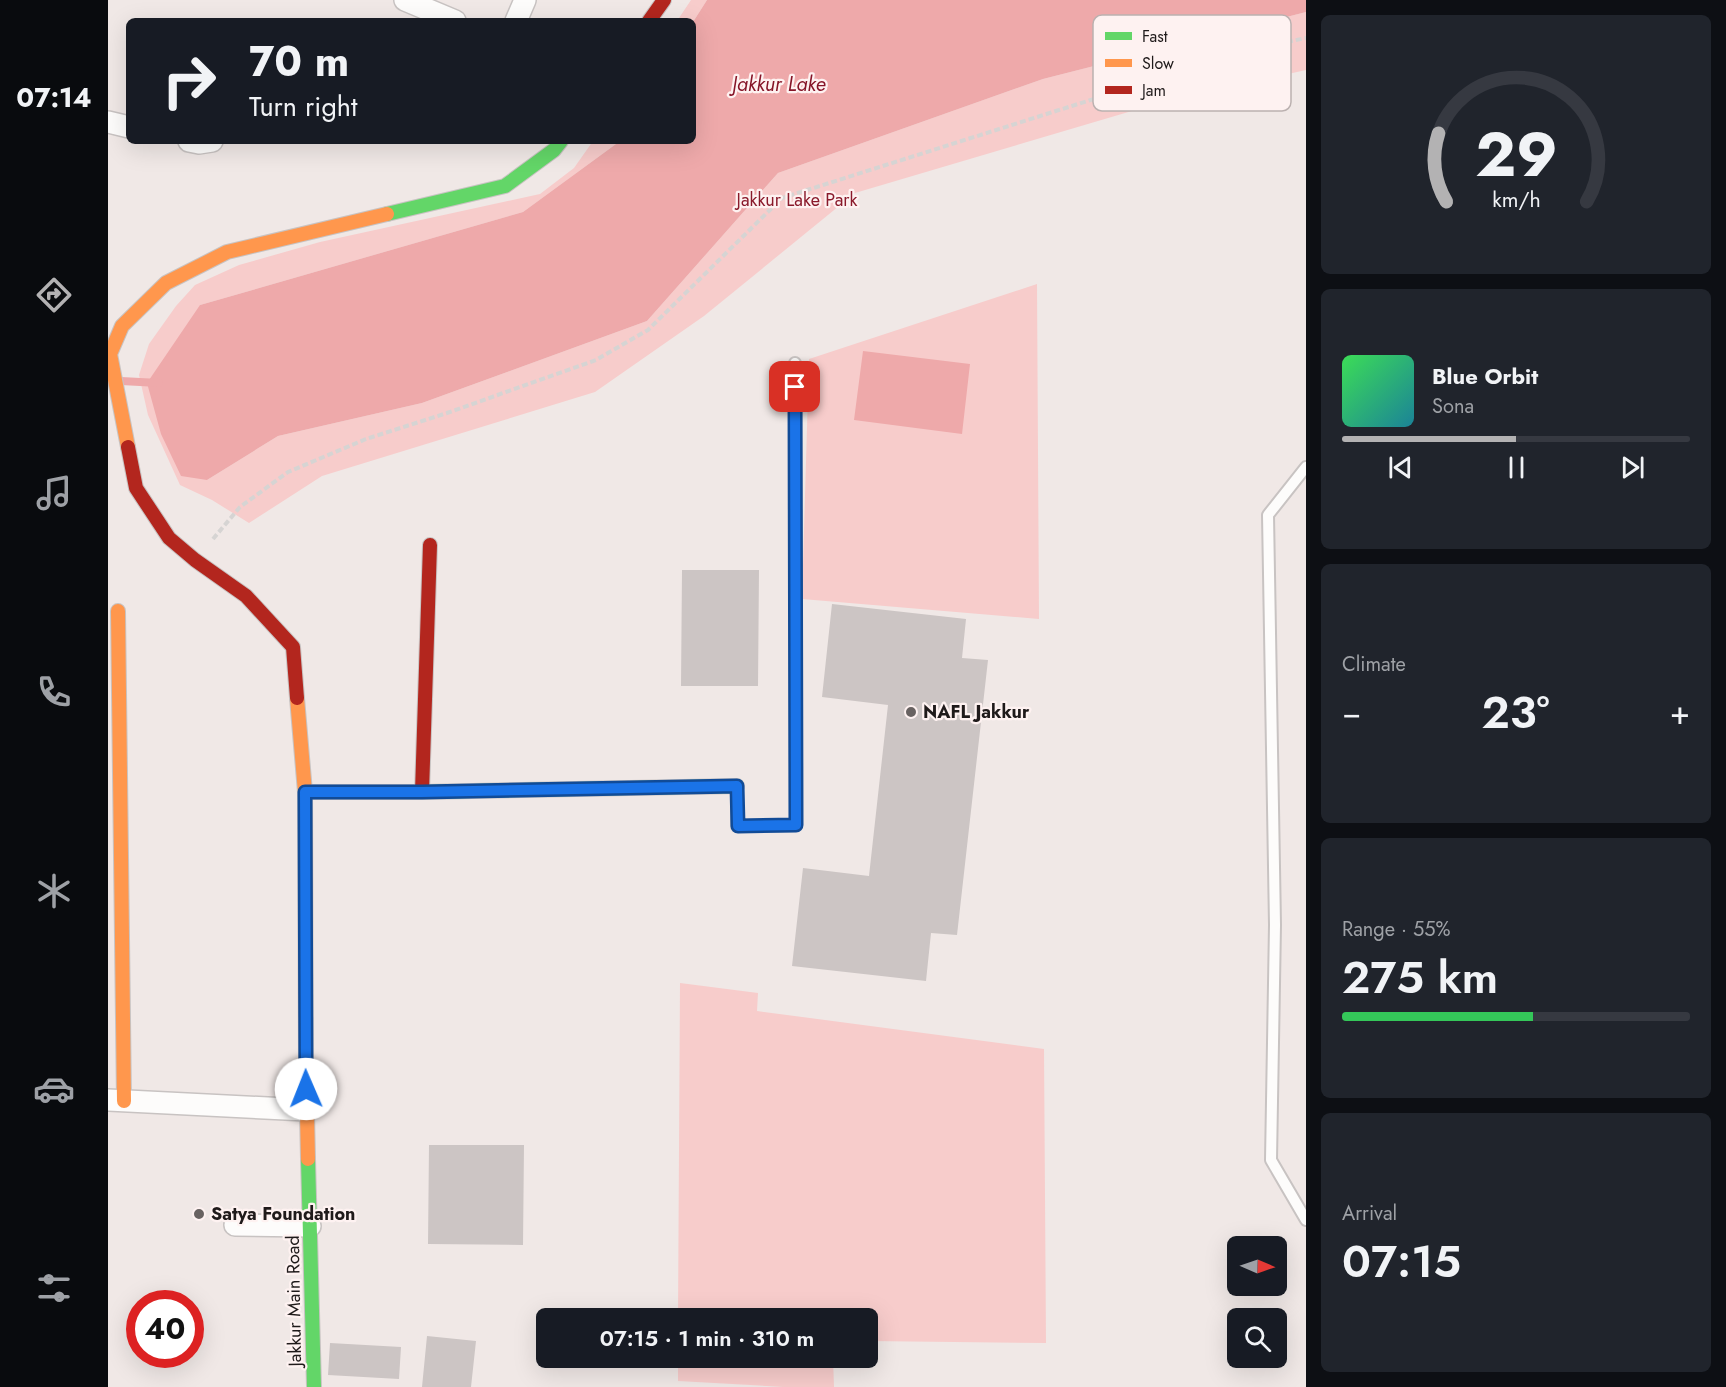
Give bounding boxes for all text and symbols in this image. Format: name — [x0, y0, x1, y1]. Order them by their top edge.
legend — [1093, 15, 1291, 111]
text: Fast — [1142, 25, 1168, 48]
text: 70 m — [249, 31, 349, 92]
icon: right — [150, 42, 228, 120]
text: Slow — [1142, 52, 1174, 75]
water label: Jakkur Lake — [728, 70, 826, 99]
text: 07:14 — [16, 78, 92, 117]
text: Jam — [1140, 79, 1166, 102]
text: Turn right — [249, 87, 357, 126]
text: 29 — [1475, 109, 1557, 199]
text: km/h — [1492, 184, 1540, 215]
park label: Jakkur Lake Park — [735, 187, 857, 213]
icon: directions — [33, 274, 75, 316]
text: Blue Orbit — [1432, 360, 1538, 392]
pin — [769, 361, 820, 412]
icon: arrive — [778, 370, 811, 403]
text: Sona — [1432, 392, 1474, 421]
icon: previous — [1384, 451, 1417, 484]
icon: pause — [1500, 451, 1533, 484]
icon: next — [1616, 451, 1649, 484]
icon: music — [33, 472, 75, 514]
text: Climate — [1342, 650, 1406, 679]
icon: phone — [33, 671, 75, 713]
text: 23° — [1481, 680, 1550, 745]
text: − — [1342, 689, 1361, 736]
text: + — [1670, 689, 1690, 736]
place label: NAFL Jakkur — [923, 699, 1030, 725]
marker: NAFL Jakkur — [904, 705, 918, 719]
icon: climate — [33, 870, 75, 912]
text: Range · 55% — [1342, 915, 1451, 944]
text: 275 km — [1342, 945, 1498, 1010]
position arrow — [274, 1057, 338, 1121]
icon: car — [33, 1068, 75, 1110]
text: Arrival — [1342, 1199, 1397, 1228]
place label: Satya Foundation — [211, 1201, 355, 1227]
marker: Satya Foundation — [192, 1207, 206, 1221]
text: 07:15 — [1342, 1229, 1461, 1294]
street label: Jakkur Main Road — [280, 1235, 308, 1369]
north arrow — [1227, 1236, 1287, 1296]
map controls — [1227, 1236, 1287, 1368]
icon: filters — [33, 1267, 75, 1309]
speed limit sign: 40 — [126, 1290, 204, 1368]
button: search — [1227, 1308, 1287, 1368]
text: 07:15 · 1 min · 310 m — [600, 1322, 814, 1354]

